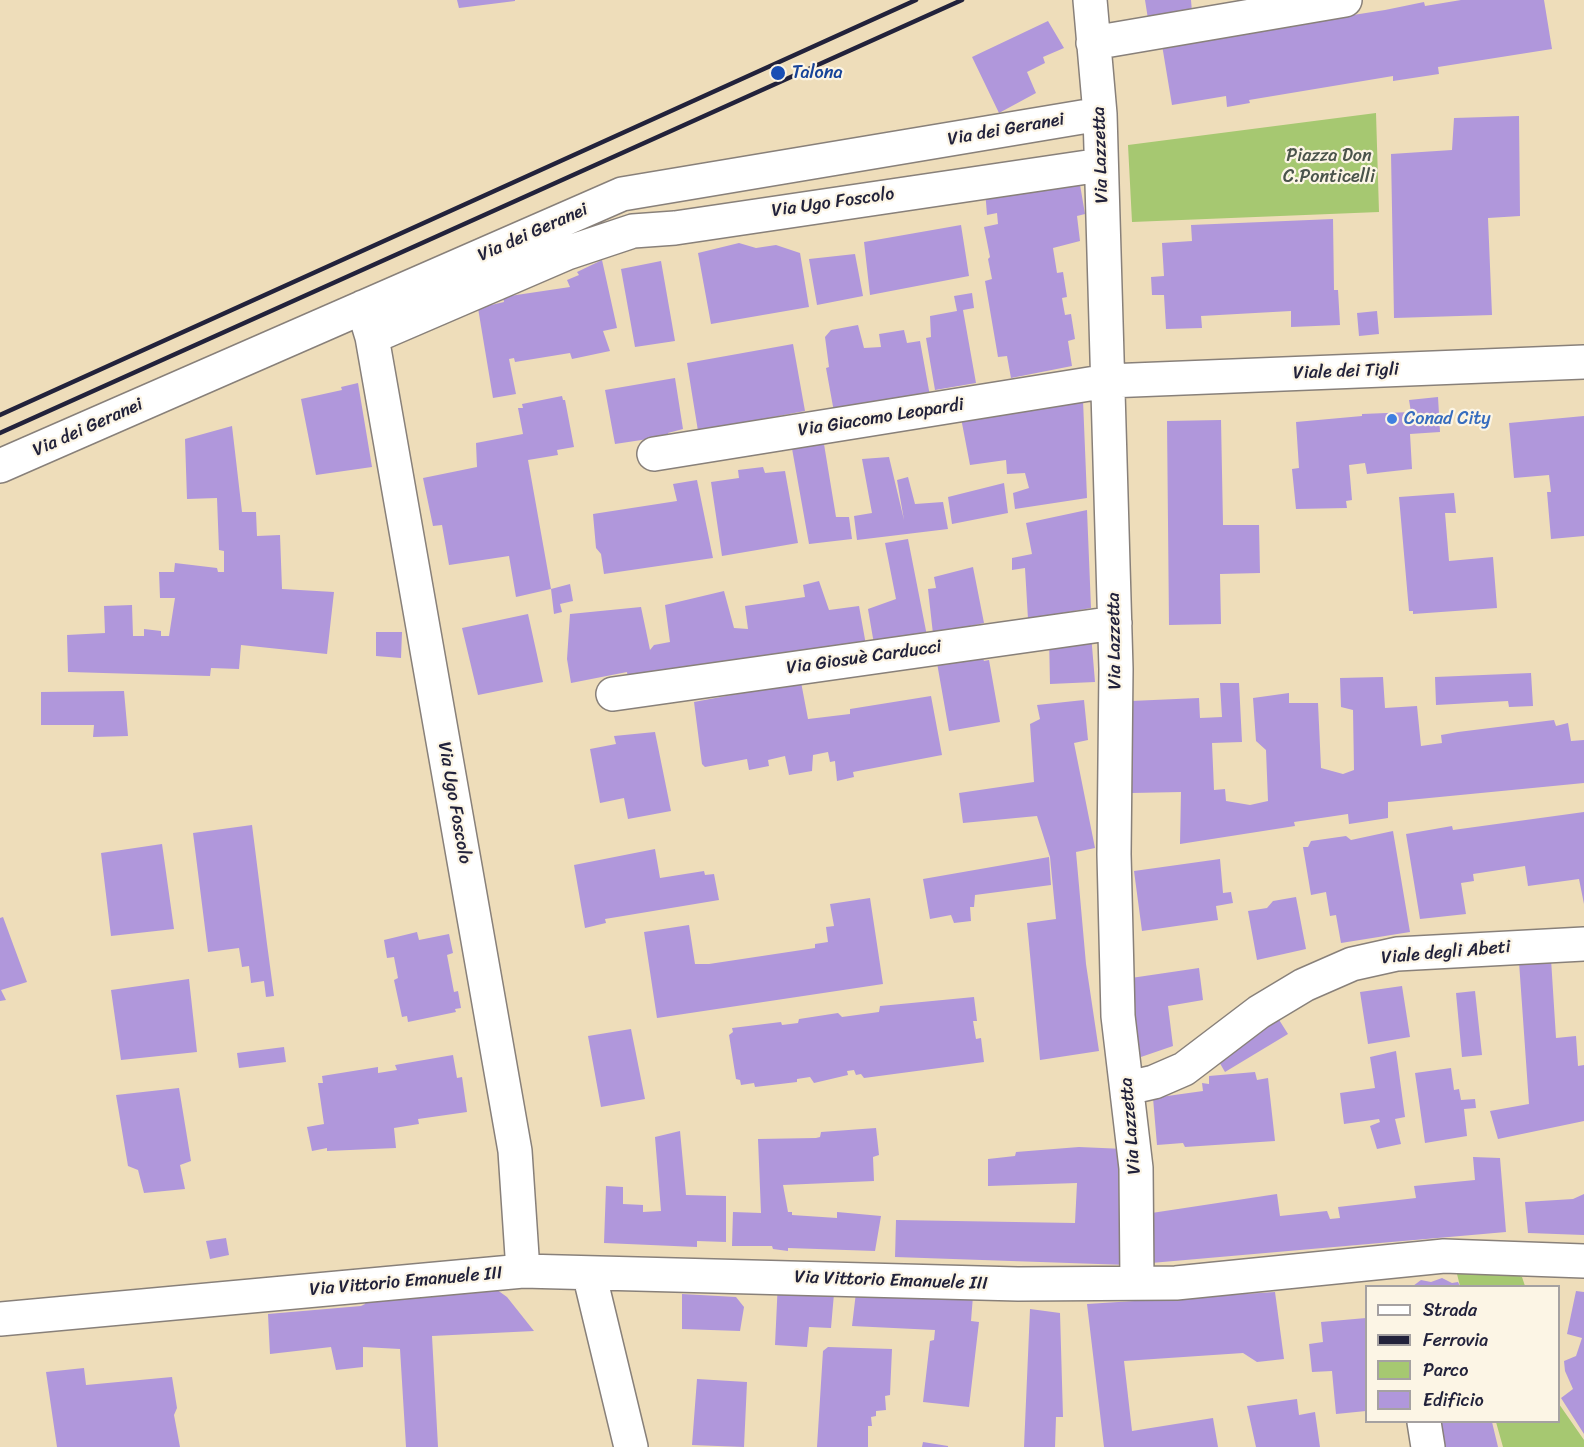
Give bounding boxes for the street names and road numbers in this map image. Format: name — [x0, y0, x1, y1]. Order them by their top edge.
street label: Via Lazzetta — [1089, 106, 1113, 204]
street label: Via dei Geranei — [946, 109, 1066, 151]
street label: Via Ugo Foscolo — [770, 184, 896, 222]
street label: Via dei Geranei — [475, 199, 591, 267]
street label: Viale dei Tigli — [1293, 359, 1399, 385]
street label: Via dei Geranei — [30, 394, 146, 462]
street label: Via Giacomo Leopardi — [797, 394, 965, 442]
street label: Via Lazzetta — [1103, 592, 1127, 690]
street label: Via Giosuè Carducci — [785, 636, 943, 680]
street label: Via Ugo Foscolo — [433, 740, 475, 866]
street label: Viale degli Abeti — [1381, 937, 1511, 969]
street label: Via Lazzetta — [1116, 1077, 1146, 1175]
street label: Via Vittorio Emanuele III — [309, 1263, 503, 1301]
street label: Via Vittorio Emanuele III — [794, 1267, 988, 1295]

